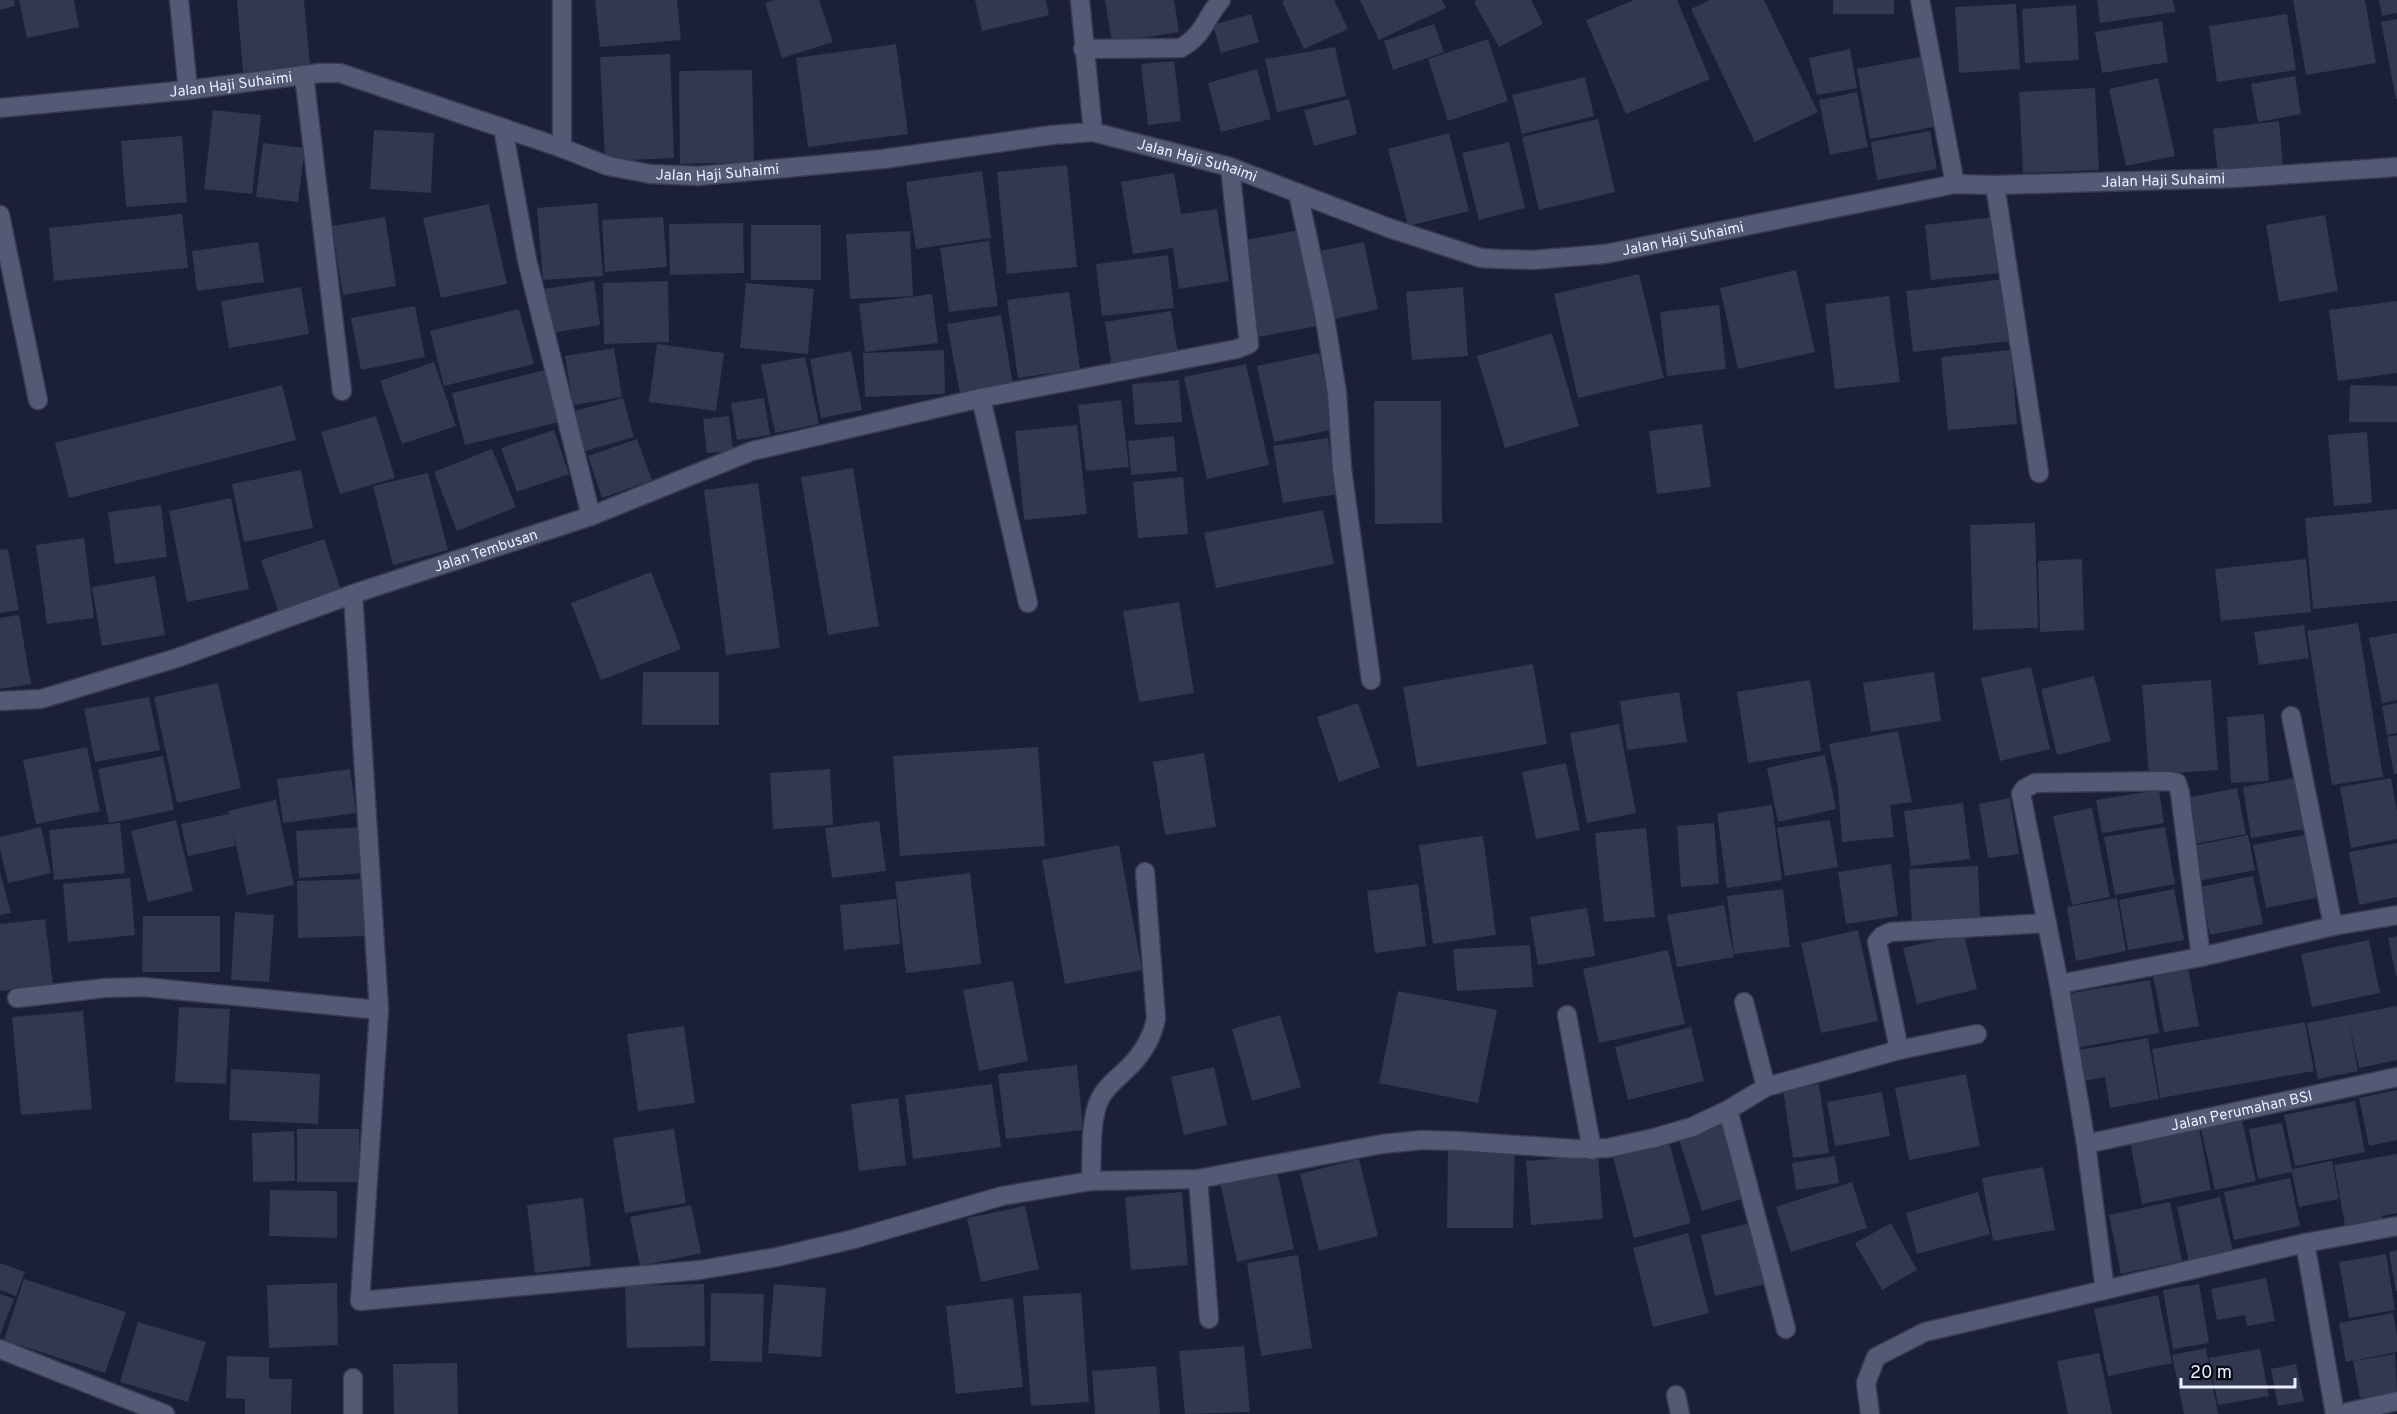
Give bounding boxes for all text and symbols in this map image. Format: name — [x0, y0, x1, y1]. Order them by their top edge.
street label: Jalan Haji Suhaimi — [169, 69, 294, 103]
street label: Jalan Haji Suhaimi — [1135, 136, 1259, 187]
street label: Jalan Haji Suhaimi — [655, 161, 780, 187]
street label: Jalan Haji Suhaimi — [2101, 170, 2225, 193]
street label: Jalan Haji Suhaimi — [1620, 218, 1746, 261]
street label: Jalan Tembusan — [432, 526, 541, 578]
street label: Jalan Perumahan BSI — [2169, 1087, 2314, 1136]
scale bar — [2181, 1351, 2295, 1389]
text: 20 m — [2190, 1362, 2232, 1385]

